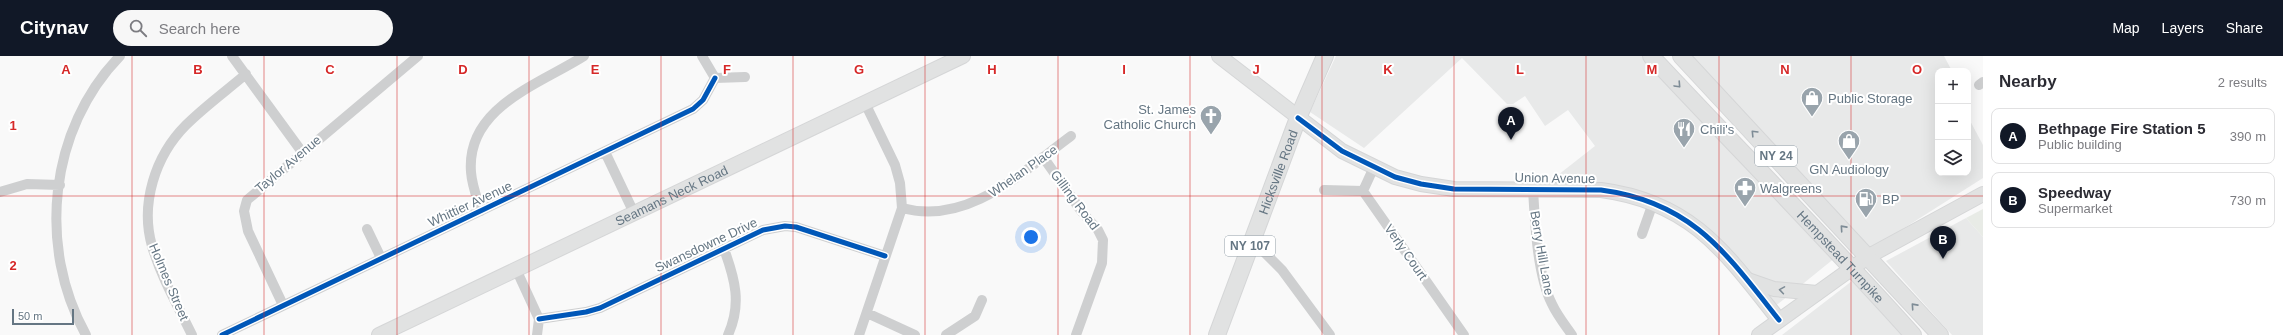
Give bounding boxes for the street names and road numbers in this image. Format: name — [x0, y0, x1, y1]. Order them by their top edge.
street label: Hicksville Road — [1255, 128, 1300, 216]
street label: Taylor Avenue — [252, 132, 324, 196]
street label: Whelan Place — [986, 142, 1060, 200]
road number: NY 24 — [1755, 146, 1797, 166]
street label: Seamans Neck Road — [613, 162, 730, 229]
street label: Gilling Road — [1048, 167, 1102, 233]
street label: Union Avenue — [1515, 170, 1595, 186]
street label: Whittier Avenue — [426, 178, 514, 230]
street label: Hempstead Turnpike — [1794, 207, 1887, 305]
street label: Berry Hill Lane — [1527, 210, 1557, 296]
street label: Swansdowne Drive — [652, 215, 760, 275]
street label: Verly Court — [1381, 221, 1431, 283]
road number: NY 107 — [1225, 236, 1275, 256]
street label: Holmes Street — [146, 241, 192, 323]

